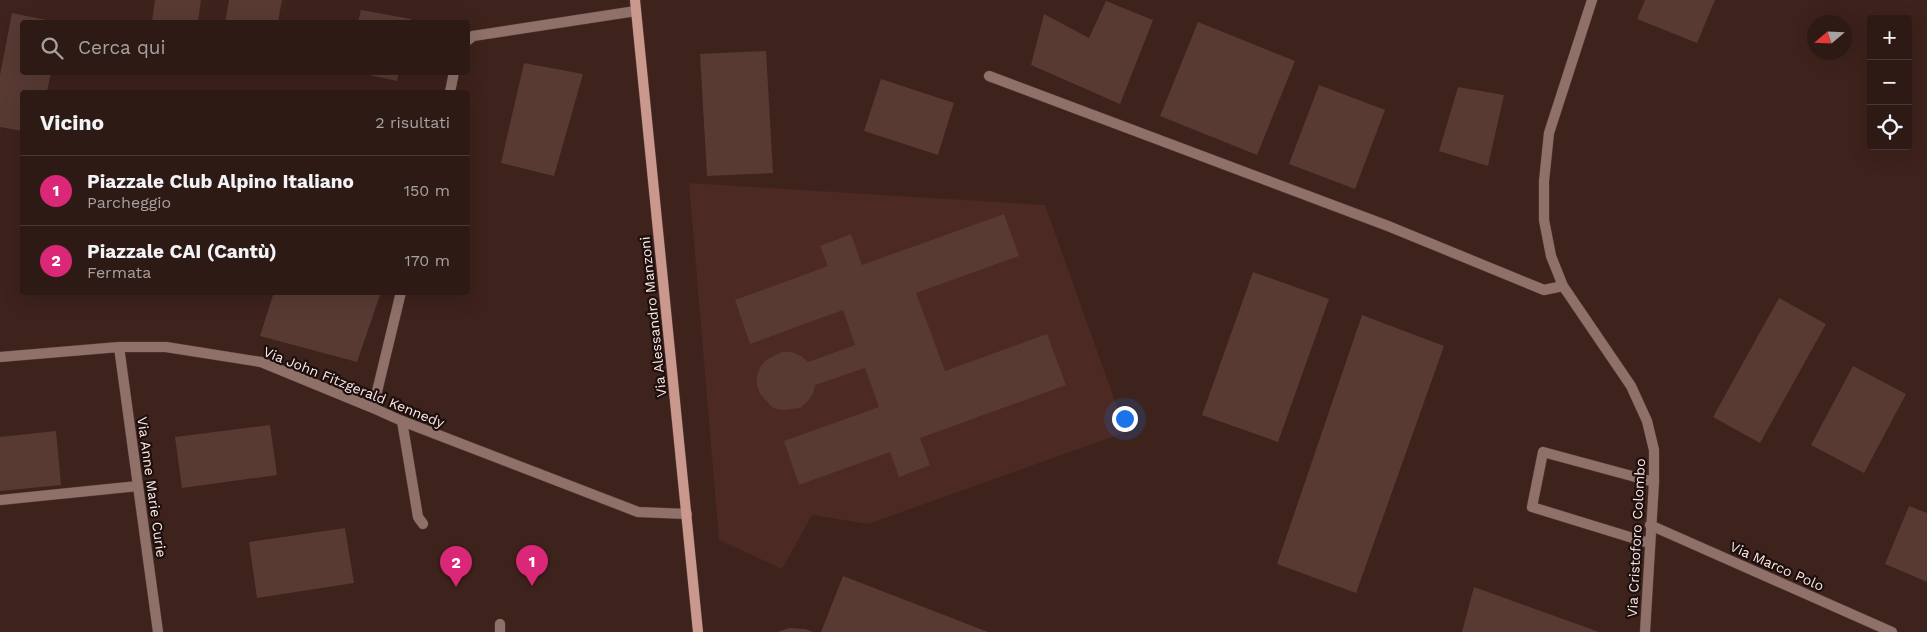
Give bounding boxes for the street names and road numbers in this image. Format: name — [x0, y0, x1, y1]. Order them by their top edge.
street label: Via Alessandro Manzoni — [637, 236, 669, 398]
street label: Via John Fitzgerald Kennedy — [261, 343, 447, 431]
street label: Via Anne Marie Curie — [134, 416, 170, 558]
street label: Via Cristoforo Colombo — [1624, 458, 1648, 618]
street label: Via Marco Polo — [1728, 538, 1826, 594]

